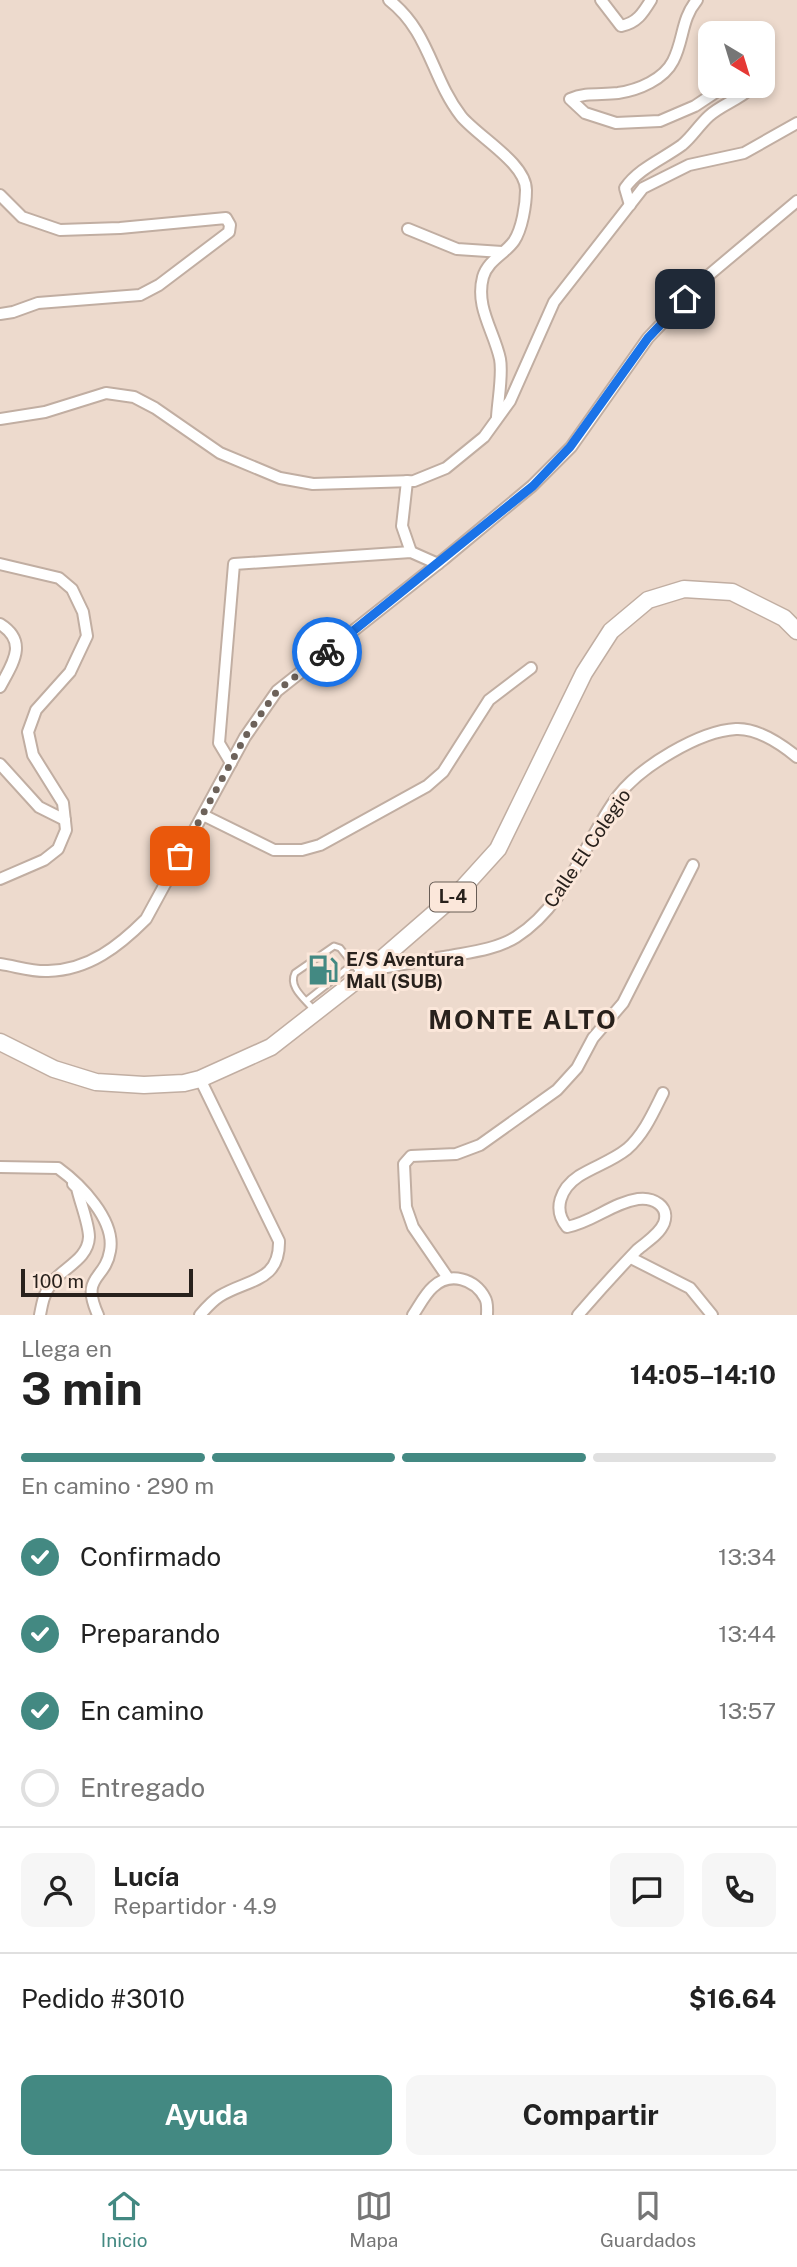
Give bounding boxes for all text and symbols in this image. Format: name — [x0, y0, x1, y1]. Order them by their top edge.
north arrow — [698, 21, 775, 98]
map controls — [698, 21, 775, 98]
pin — [655, 269, 715, 329]
icon: home — [666, 280, 704, 318]
courier — [292, 617, 362, 687]
icon: bike — [308, 633, 346, 671]
street label: Calle El Colegio — [539, 784, 635, 912]
pin — [150, 826, 210, 886]
icon: bag — [161, 837, 199, 875]
road number: L-4 — [430, 882, 476, 912]
place label: E/S Aventura Mall (SUB) — [346, 948, 464, 992]
fuel station icon: E/S Aventura Mall (SUB) — [306, 953, 340, 987]
district label: MONTE ALTO — [428, 1004, 618, 1035]
scale bar — [21, 1266, 192, 1298]
text: 100 m — [32, 1270, 84, 1292]
text: Llega en — [21, 1335, 112, 1362]
text: 14:05–14:10 — [630, 1359, 776, 1390]
text: 3 min — [21, 1361, 143, 1415]
text: En camino · 290 m — [21, 1472, 214, 1499]
icon: check — [21, 1538, 59, 1576]
text: Confirmado — [80, 1541, 221, 1572]
text: 13:34 — [718, 1543, 776, 1570]
icon: check — [21, 1615, 59, 1653]
text: Preparando — [80, 1618, 220, 1649]
text: 13:44 — [718, 1620, 776, 1647]
icon: check — [21, 1692, 59, 1730]
text: En camino — [80, 1695, 204, 1726]
text: 13:57 — [718, 1697, 776, 1724]
text: Entregado — [80, 1772, 205, 1803]
button: person — [21, 1853, 95, 1927]
button: chat — [610, 1853, 684, 1927]
button: phone — [702, 1853, 776, 1927]
text: Lucía — [113, 1861, 179, 1892]
text: Repartidor · 4.9 — [113, 1892, 277, 1919]
text: Pedido #3010 — [21, 1983, 185, 2014]
text: $16.64 — [689, 1983, 776, 2014]
button: Ayuda — [21, 2075, 392, 2155]
button: Compartir — [406, 2075, 776, 2155]
tab: Inicio — [101, 2187, 148, 2251]
tab: Mapa — [349, 2187, 398, 2251]
tab: Guardados — [600, 2187, 696, 2251]

